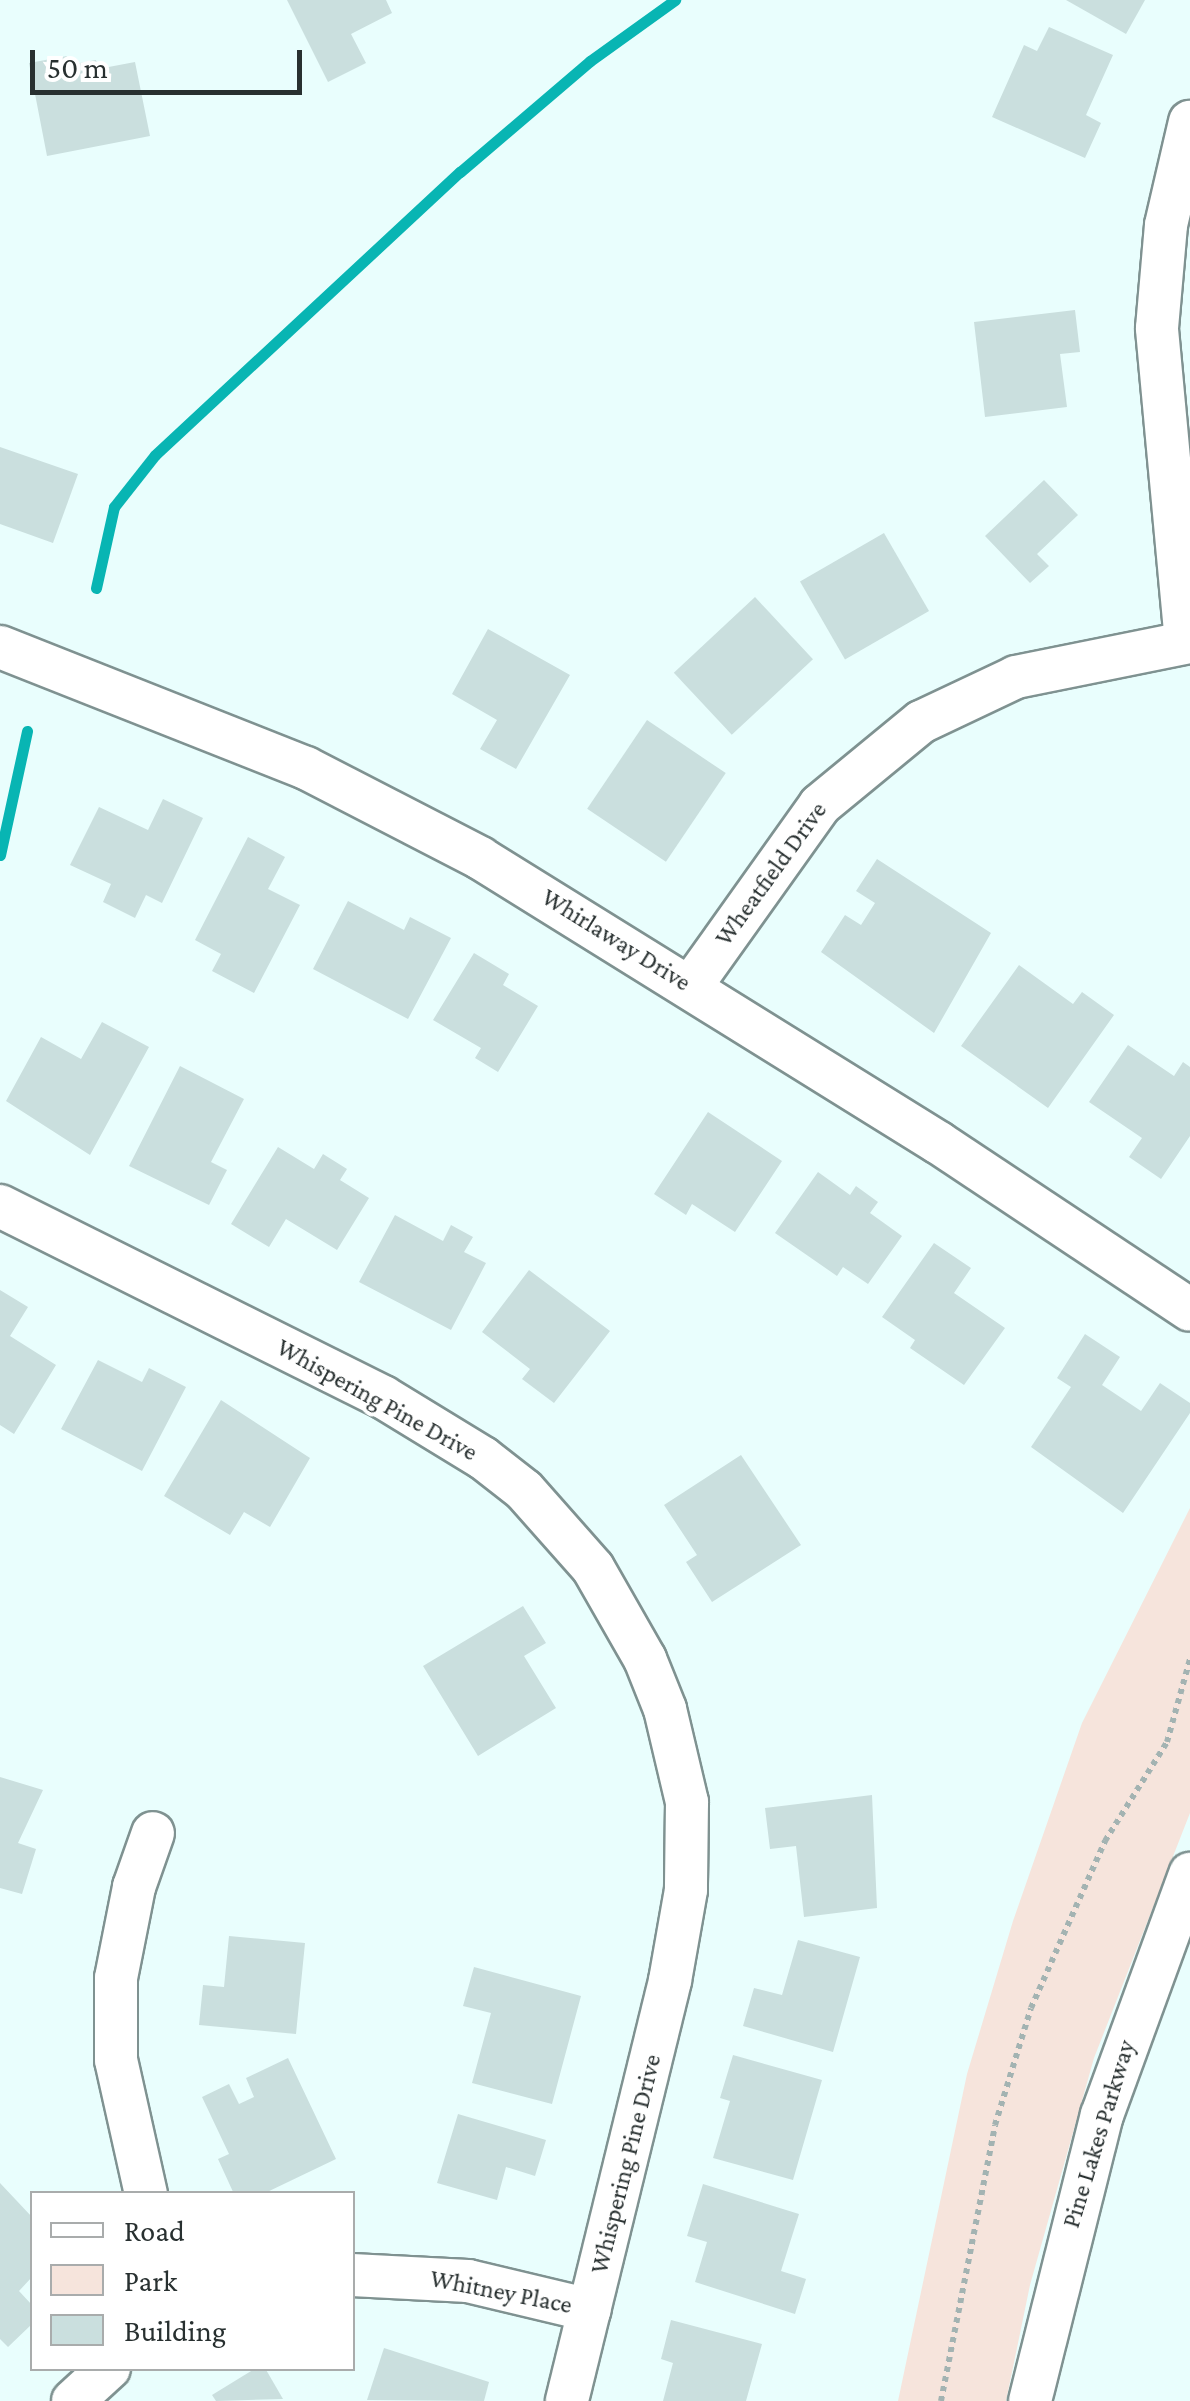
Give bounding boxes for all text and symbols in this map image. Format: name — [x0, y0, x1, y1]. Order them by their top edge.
scale bar — [35, 30, 308, 92]
text: 50 m — [47, 51, 108, 84]
street label: Wheatfield Drive — [709, 796, 833, 952]
street label: Whirlaway Drive — [536, 882, 696, 998]
street label: Whispering Pine Drive — [271, 1332, 483, 1468]
street label: Pine Lakes Parkway — [1056, 2037, 1142, 2231]
street label: Whispering Pine Drive — [584, 2051, 668, 2277]
legend — [30, 2191, 355, 2371]
text: Road — [124, 2214, 185, 2247]
text: Park — [124, 2264, 177, 2297]
street label: Whitney Place — [428, 2264, 574, 2320]
text: Building — [124, 2314, 226, 2347]

